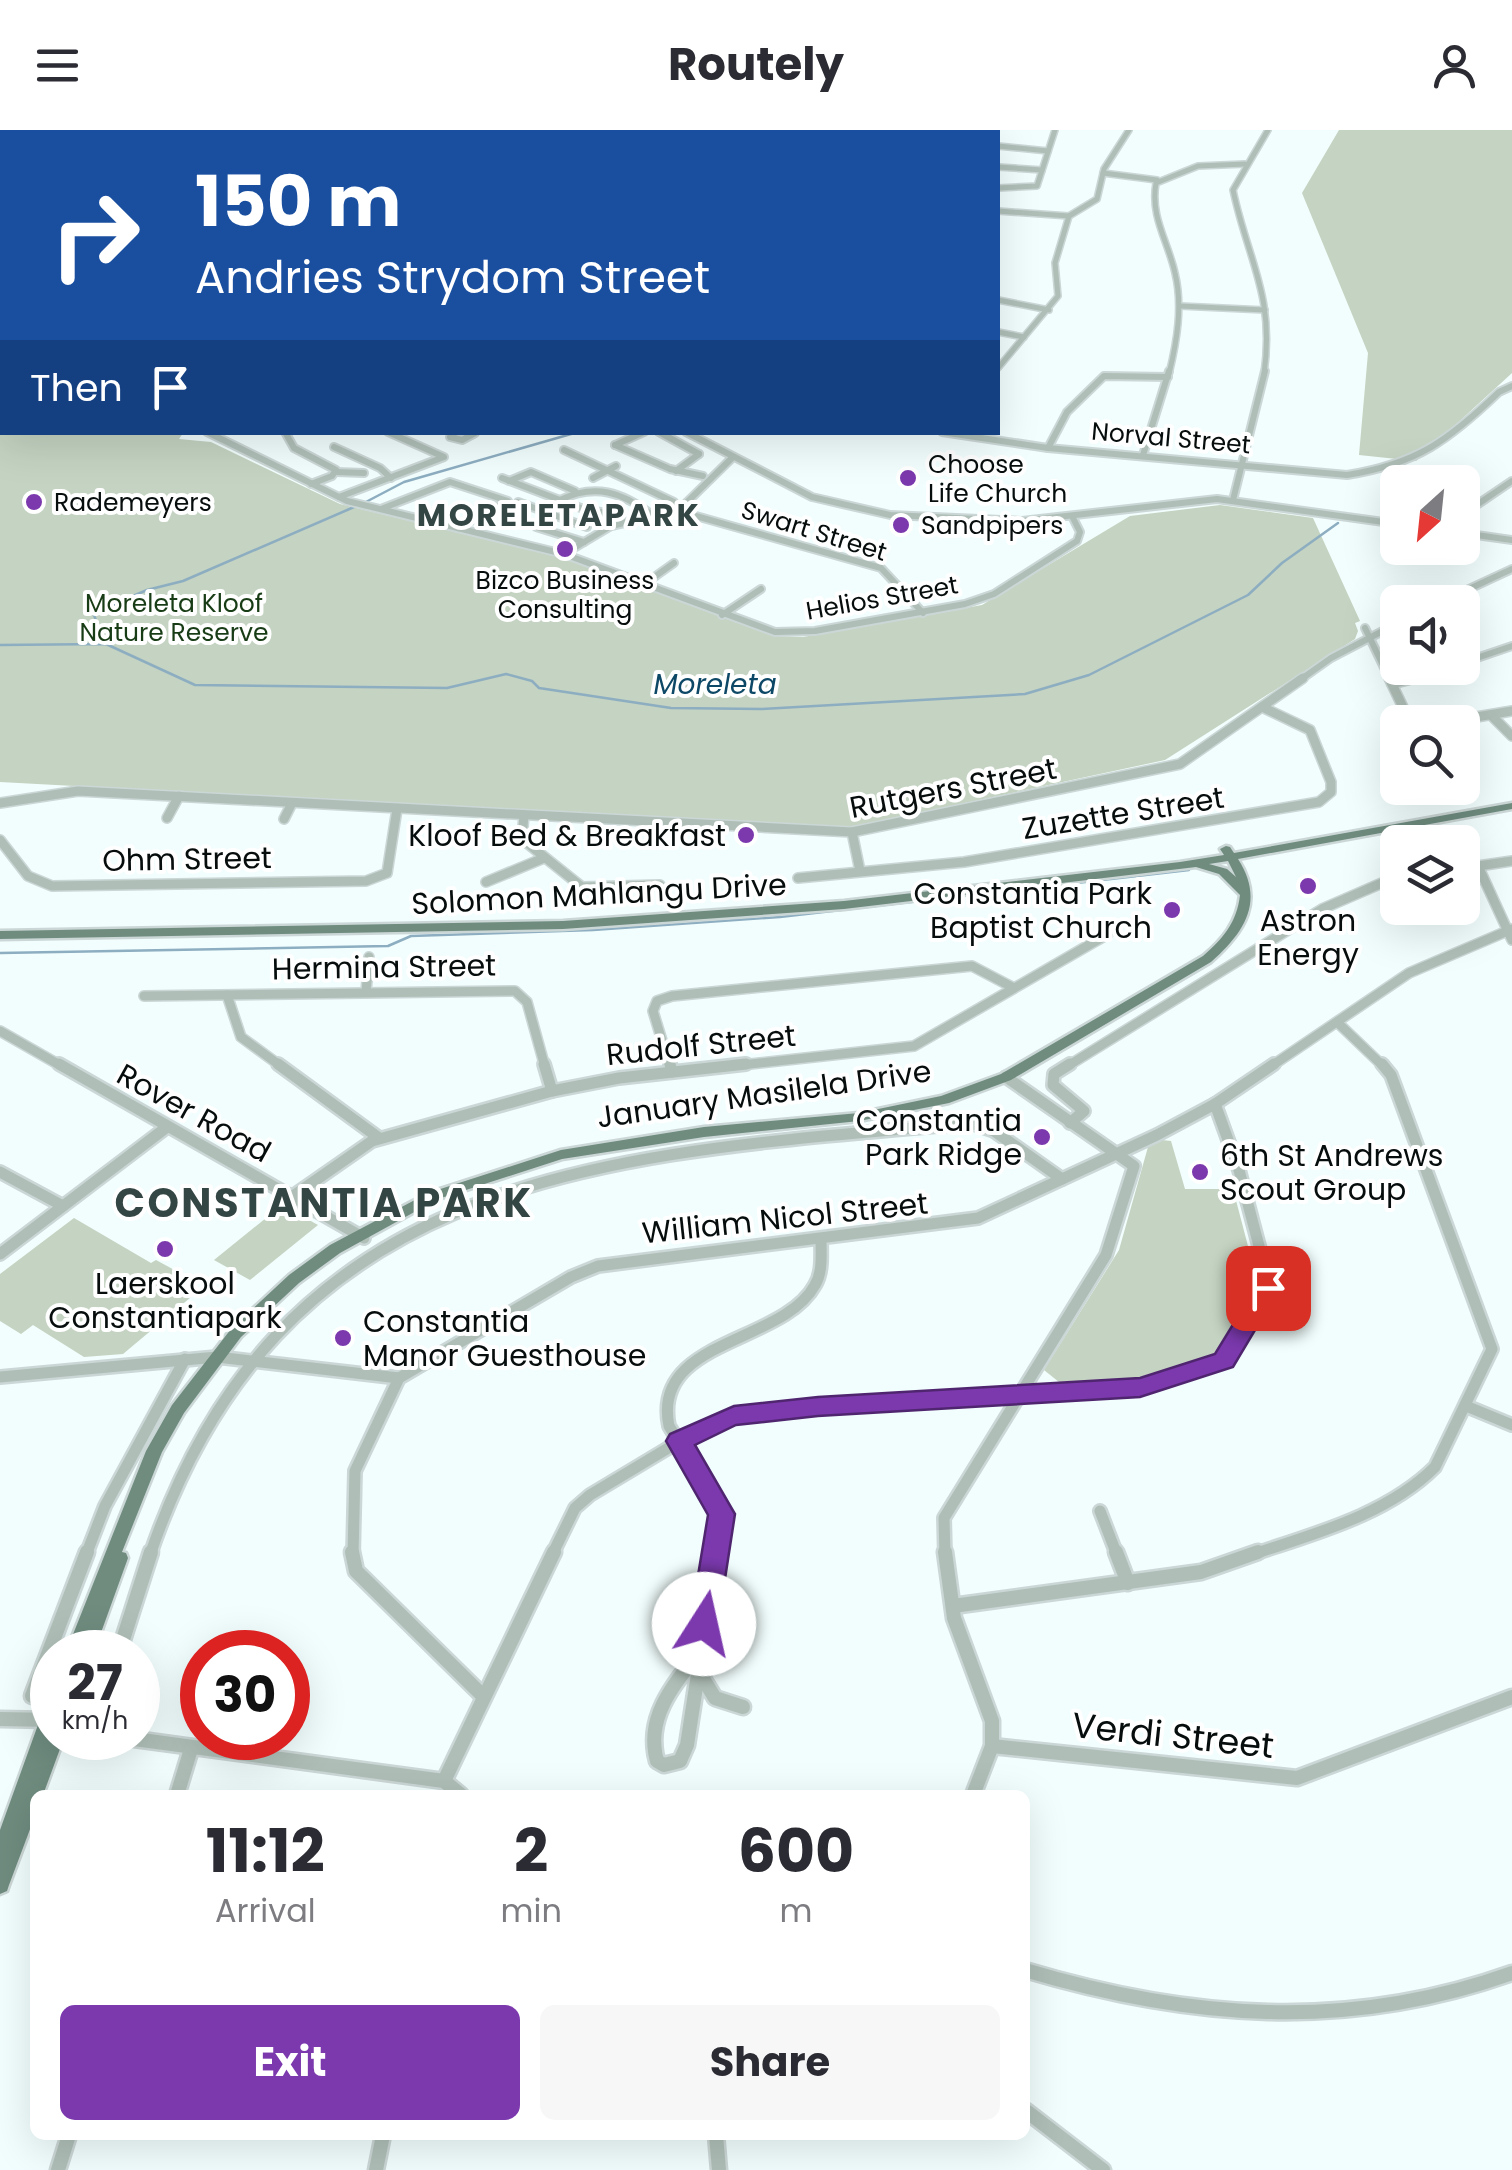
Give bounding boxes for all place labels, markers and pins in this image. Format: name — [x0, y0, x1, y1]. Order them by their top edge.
place label: Choose Life Church — [928, 447, 1067, 511]
marker: Choose Life Church — [897, 467, 919, 489]
place label: Rademeyers — [54, 485, 212, 520]
marker: Rademeyers — [23, 491, 45, 513]
place label: Sandpipers — [921, 508, 1063, 543]
marker: Sandpipers — [890, 514, 912, 536]
marker: Bizco Business Consulting — [554, 538, 576, 560]
place label: Bizco Business Consulting — [476, 563, 654, 627]
place label: Kloof Bed & Breakfast — [408, 814, 726, 857]
marker: Kloof Bed & Breakfast — [735, 824, 757, 846]
place label: Constantia Park Baptist Church — [914, 872, 1153, 949]
marker: Astron Energy — [1297, 875, 1319, 897]
marker: Constantia Park Baptist Church — [1161, 899, 1183, 921]
place label: Astron Energy — [1257, 899, 1359, 976]
place label: Constantia Park Ridge — [856, 1099, 1022, 1176]
marker: Constantia Park Ridge — [1031, 1126, 1053, 1148]
place label: 6th St Andrews Scout Group — [1220, 1134, 1443, 1211]
marker: 6th St Andrews Scout Group — [1189, 1161, 1211, 1183]
marker: Laerskool Constantiapark — [154, 1238, 176, 1260]
pin — [1226, 1246, 1311, 1331]
place label: Laerskool Constantiapark — [48, 1262, 282, 1339]
place label: Constantia Manor Guesthouse — [363, 1300, 646, 1377]
marker: Constantia Manor Guesthouse — [332, 1327, 354, 1349]

